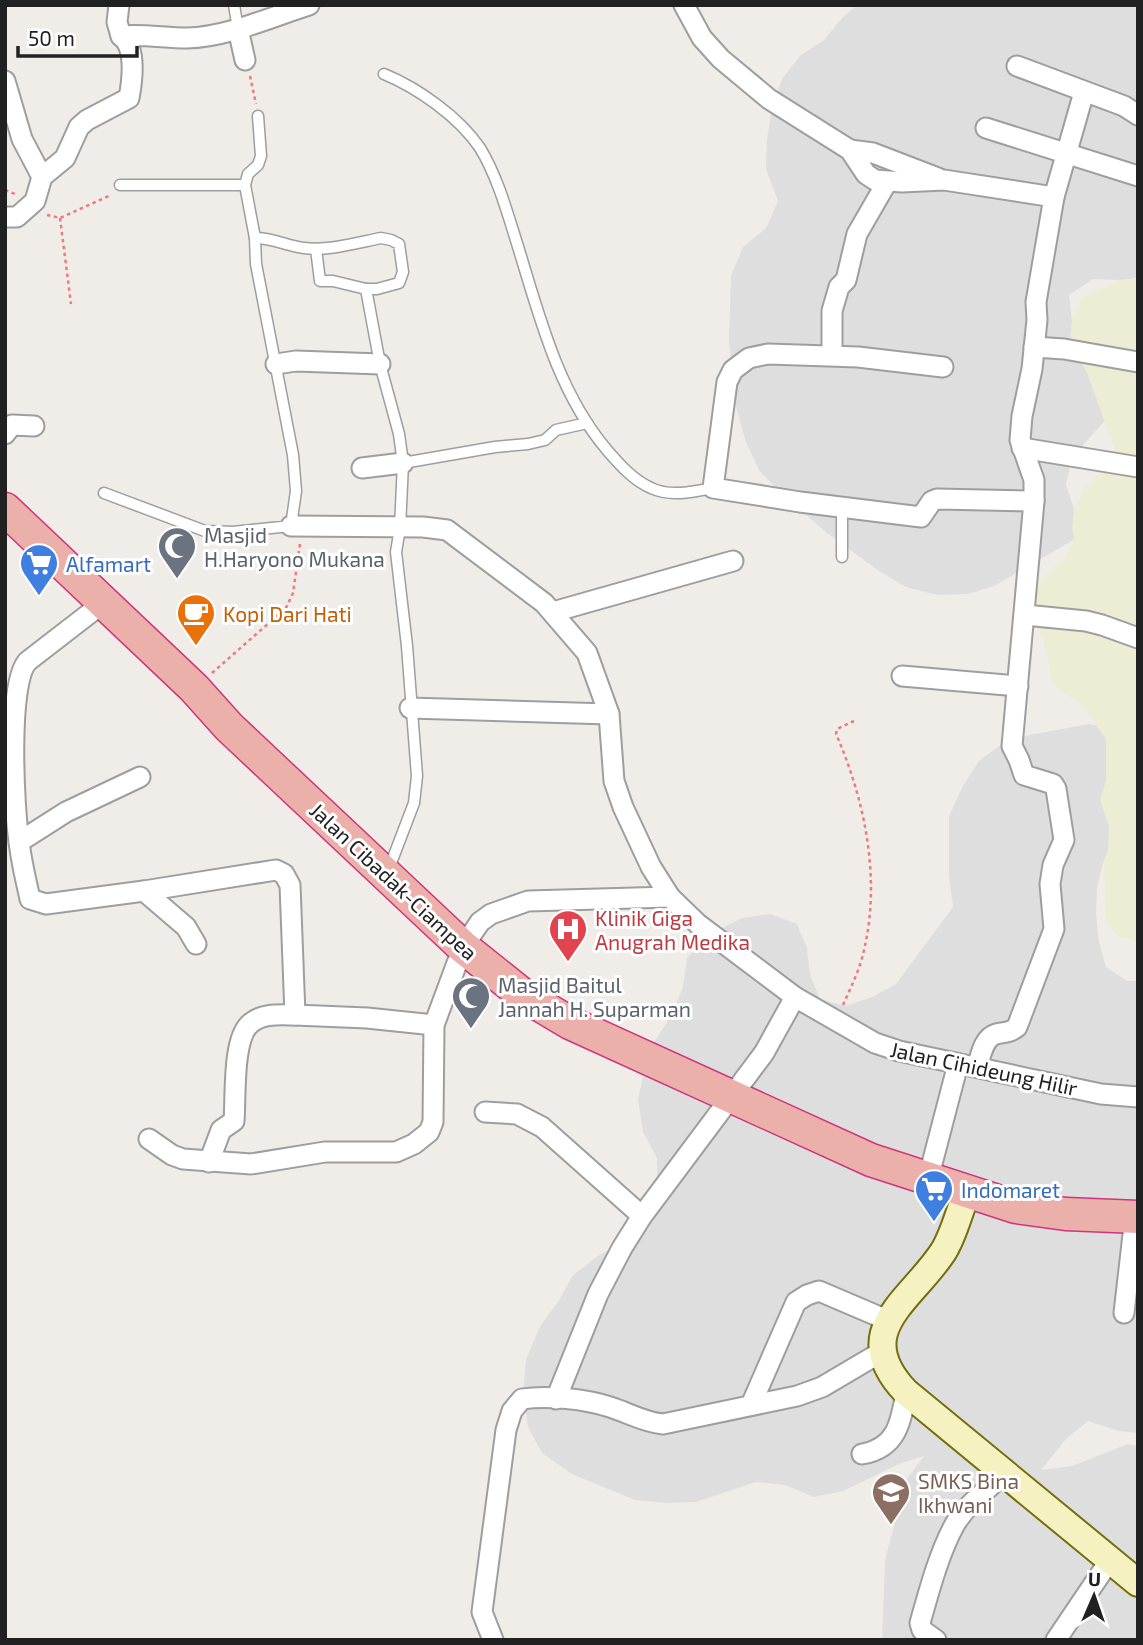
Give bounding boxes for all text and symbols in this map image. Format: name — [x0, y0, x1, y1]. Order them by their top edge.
scale bar — [18, 14, 136, 58]
text: 50 m — [28, 25, 75, 50]
place label: Masjid H.Haryono Mukana — [204, 522, 385, 571]
mosque icon: Masjid H.Haryono Mukana — [156, 525, 198, 580]
supermarket icon: Alfamart — [18, 542, 60, 597]
place label: Alfamart — [66, 551, 151, 576]
cafe icon: Kopi Dari Hati — [175, 592, 217, 647]
place label: Kopi Dari Hati — [223, 601, 352, 626]
street label: Jalan Cibadak-Ciampea — [305, 797, 483, 965]
place label: Klinik Giga Anugrah Medika — [595, 905, 750, 954]
hospital icon: Klinik Giga Anugrah Medika — [547, 908, 589, 963]
place label: Masjid Baitul Jannah H. Suparman — [498, 972, 691, 1021]
mosque icon: Masjid Baitul Jannah H. Suparman — [450, 975, 492, 1030]
street label: Jalan Cihideung Hilir — [888, 1036, 1081, 1100]
supermarket icon: Indomaret — [913, 1168, 955, 1223]
place label: Indomaret — [961, 1177, 1060, 1202]
place label: SMKS Bina Ikhwani — [918, 1468, 1019, 1517]
school or university icon: SMKS Bina Ikhwani — [870, 1471, 912, 1526]
north arrow — [1059, 1561, 1129, 1631]
text: U — [1088, 1567, 1102, 1590]

